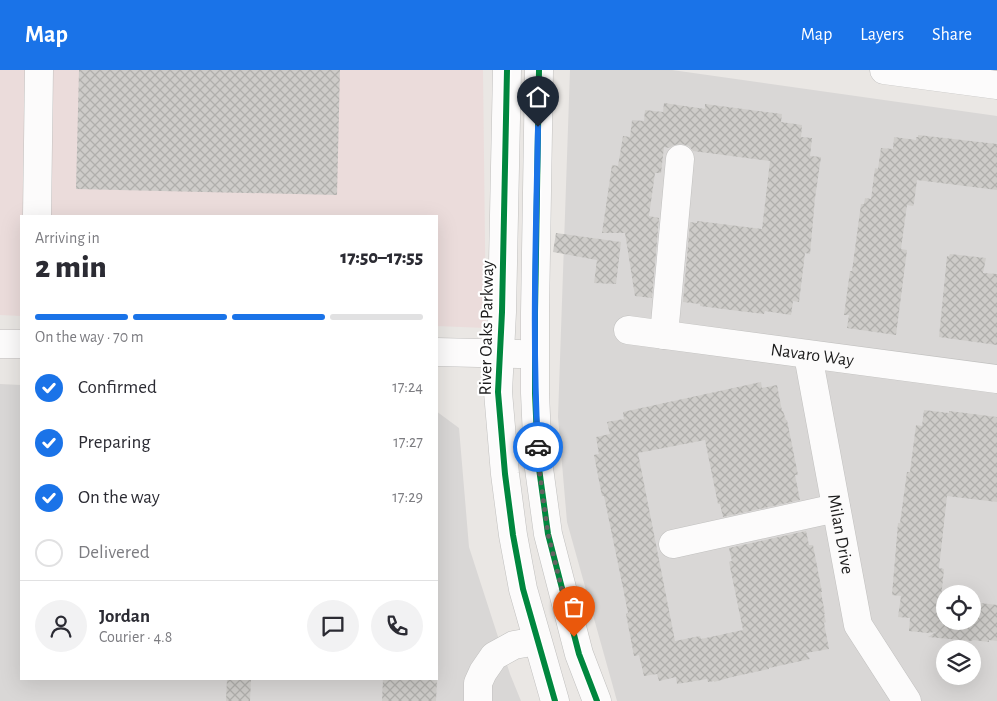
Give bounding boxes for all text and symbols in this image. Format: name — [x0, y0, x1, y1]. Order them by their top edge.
text: Map — [25, 23, 68, 47]
text: Map — [801, 26, 832, 44]
text: Layers — [860, 26, 904, 44]
text: Share — [932, 26, 972, 44]
pin — [517, 76, 559, 127]
icon: home — [524, 83, 552, 111]
text: Arriving in — [35, 230, 100, 246]
text: 17:50–17:55 — [340, 248, 423, 267]
text: 2 min — [35, 251, 107, 283]
street label: River Oaks Parkway — [477, 260, 497, 396]
text: On the way · 70 m — [35, 329, 144, 345]
street label: Navaro Way — [769, 341, 855, 370]
icon: check — [35, 374, 63, 402]
text: Confirmed — [78, 378, 157, 397]
text: 17:24 — [392, 379, 423, 395]
courier — [513, 422, 563, 472]
icon: check — [35, 429, 63, 457]
text: Preparing — [78, 433, 151, 452]
icon: car — [524, 433, 552, 461]
text: 17:27 — [393, 434, 423, 450]
icon: check — [35, 484, 63, 512]
text: On the way — [78, 488, 160, 507]
text: 17:29 — [392, 489, 423, 505]
street label: Milan Drive — [824, 493, 856, 576]
text: Delivered — [78, 543, 150, 562]
map controls — [936, 585, 981, 685]
button: locate — [936, 585, 981, 630]
pin — [553, 586, 595, 637]
icon: bag — [560, 593, 588, 621]
button: person — [35, 600, 87, 652]
button: chat — [307, 600, 359, 652]
button: phone — [371, 600, 423, 652]
text: Jordan — [99, 607, 150, 626]
text: Courier · 4.8 — [99, 629, 172, 645]
button: layers — [936, 640, 981, 685]

